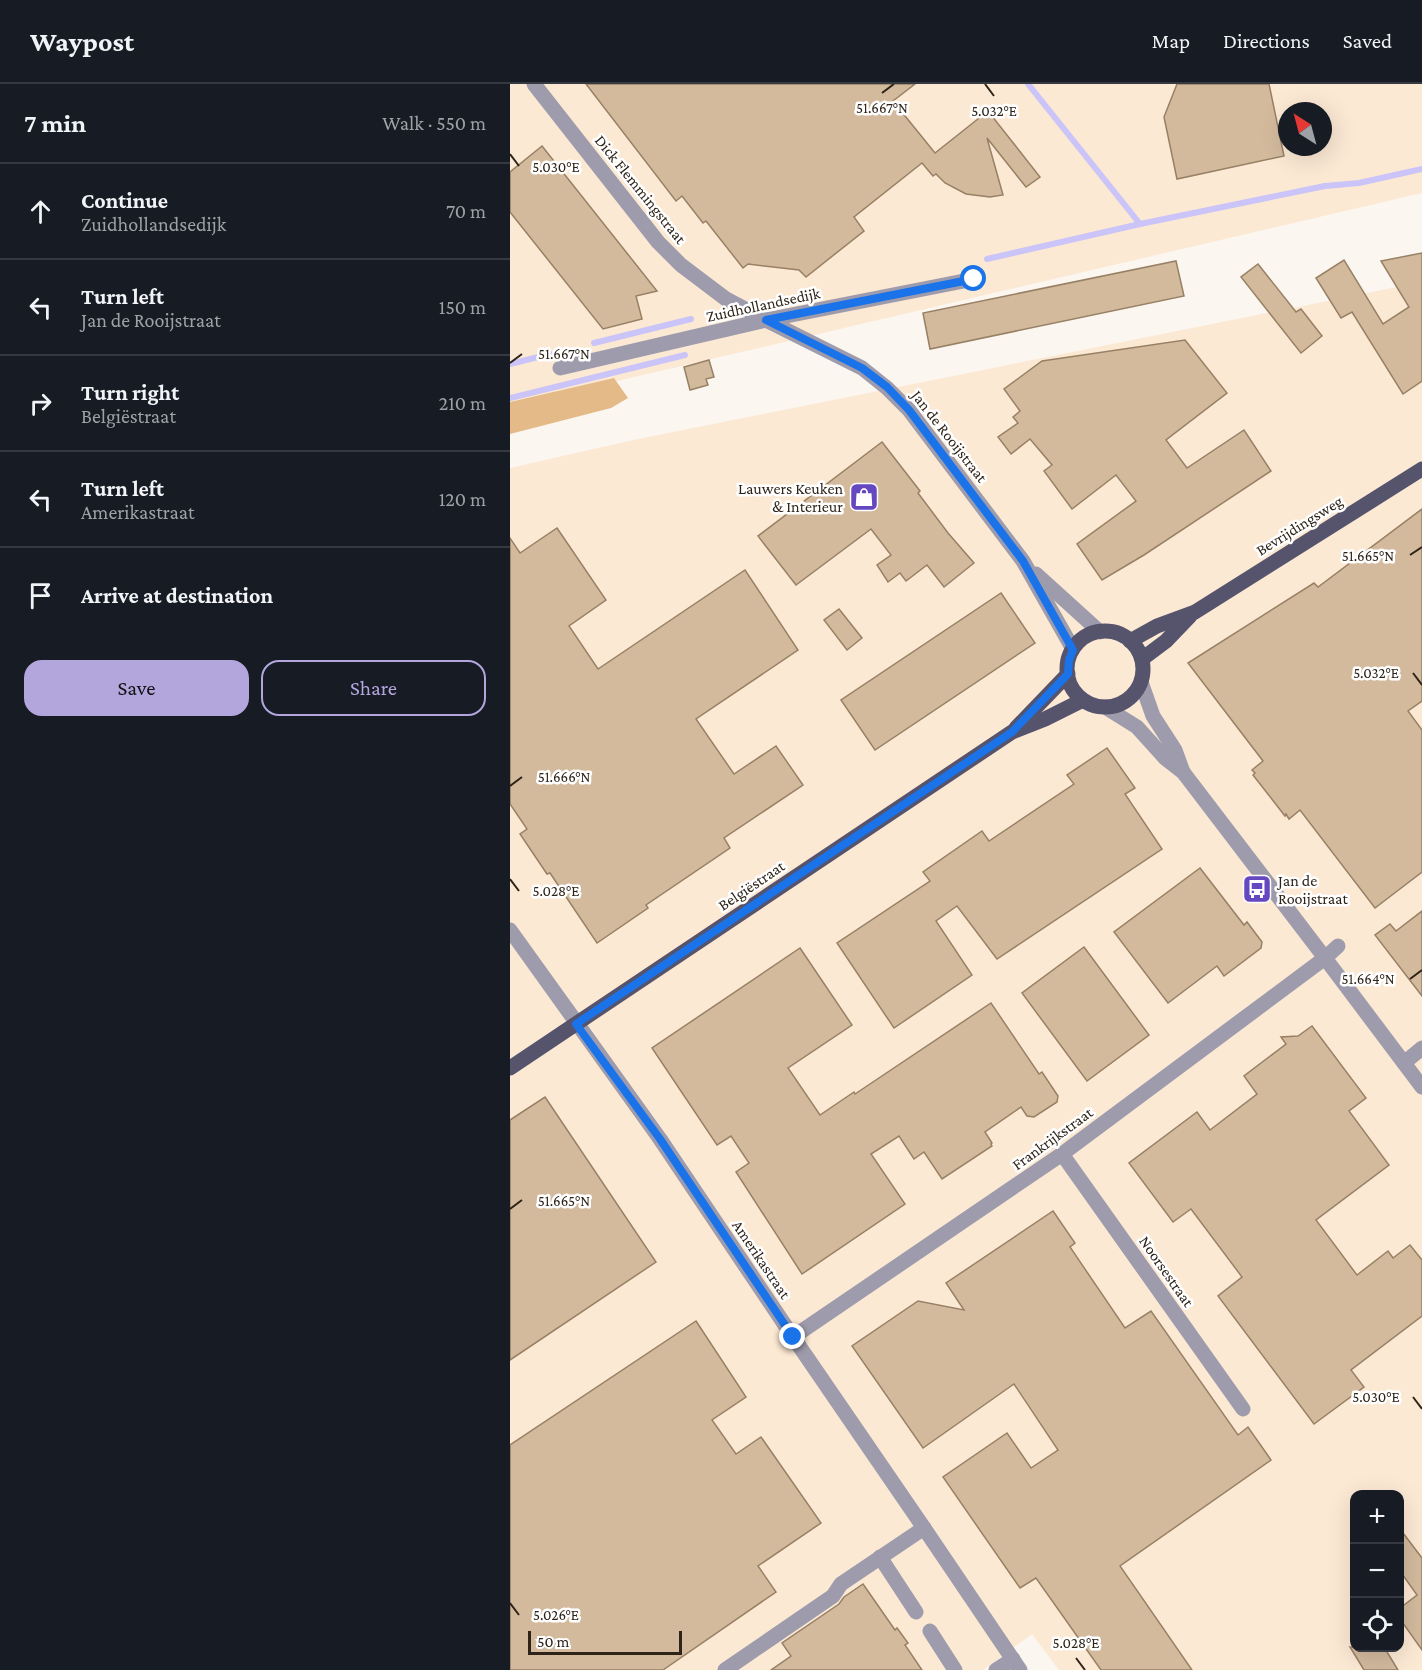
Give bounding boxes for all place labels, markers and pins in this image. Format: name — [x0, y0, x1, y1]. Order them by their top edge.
place label: Lauwers Keuken & Interieur — [738, 480, 843, 515]
shop icon: Lauwers Keuken & Interieur — [848, 481, 880, 513]
place label: Jan de Rooijstraat — [1276, 872, 1348, 908]
bus stop icon: Jan de Rooijstraat — [1241, 873, 1273, 905]

